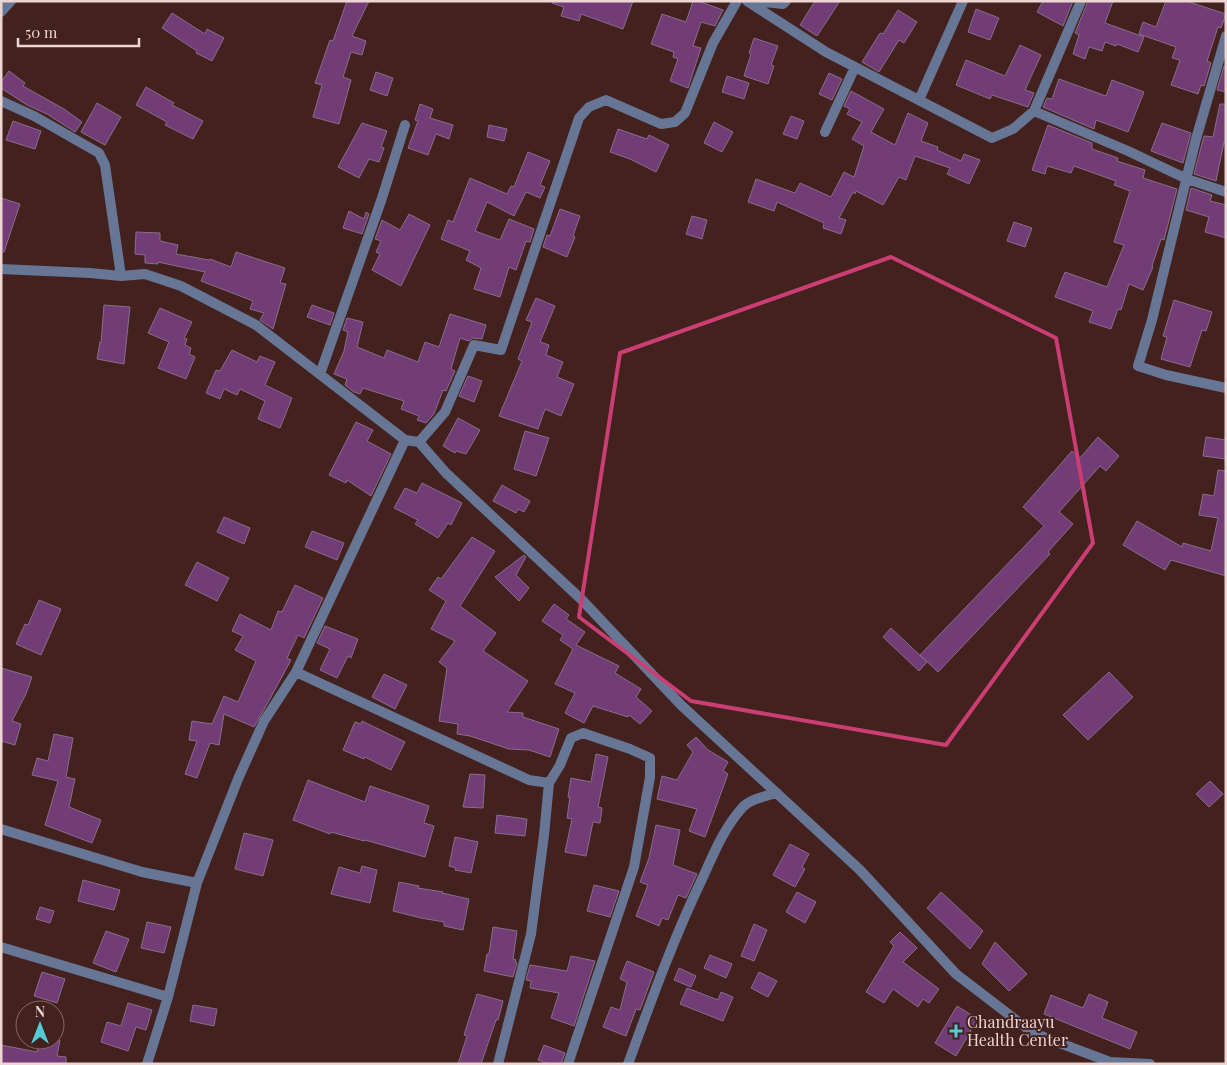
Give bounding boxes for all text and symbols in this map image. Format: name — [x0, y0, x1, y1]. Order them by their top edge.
scale bar — [18, 15, 139, 47]
text: 50 m — [25, 22, 58, 42]
north arrow — [15, 1000, 65, 1050]
text: N — [35, 1002, 45, 1021]
place label: Chandraayu Health Center — [967, 1011, 1068, 1050]
marker: Chandraayu Health Center — [949, 1024, 963, 1038]

